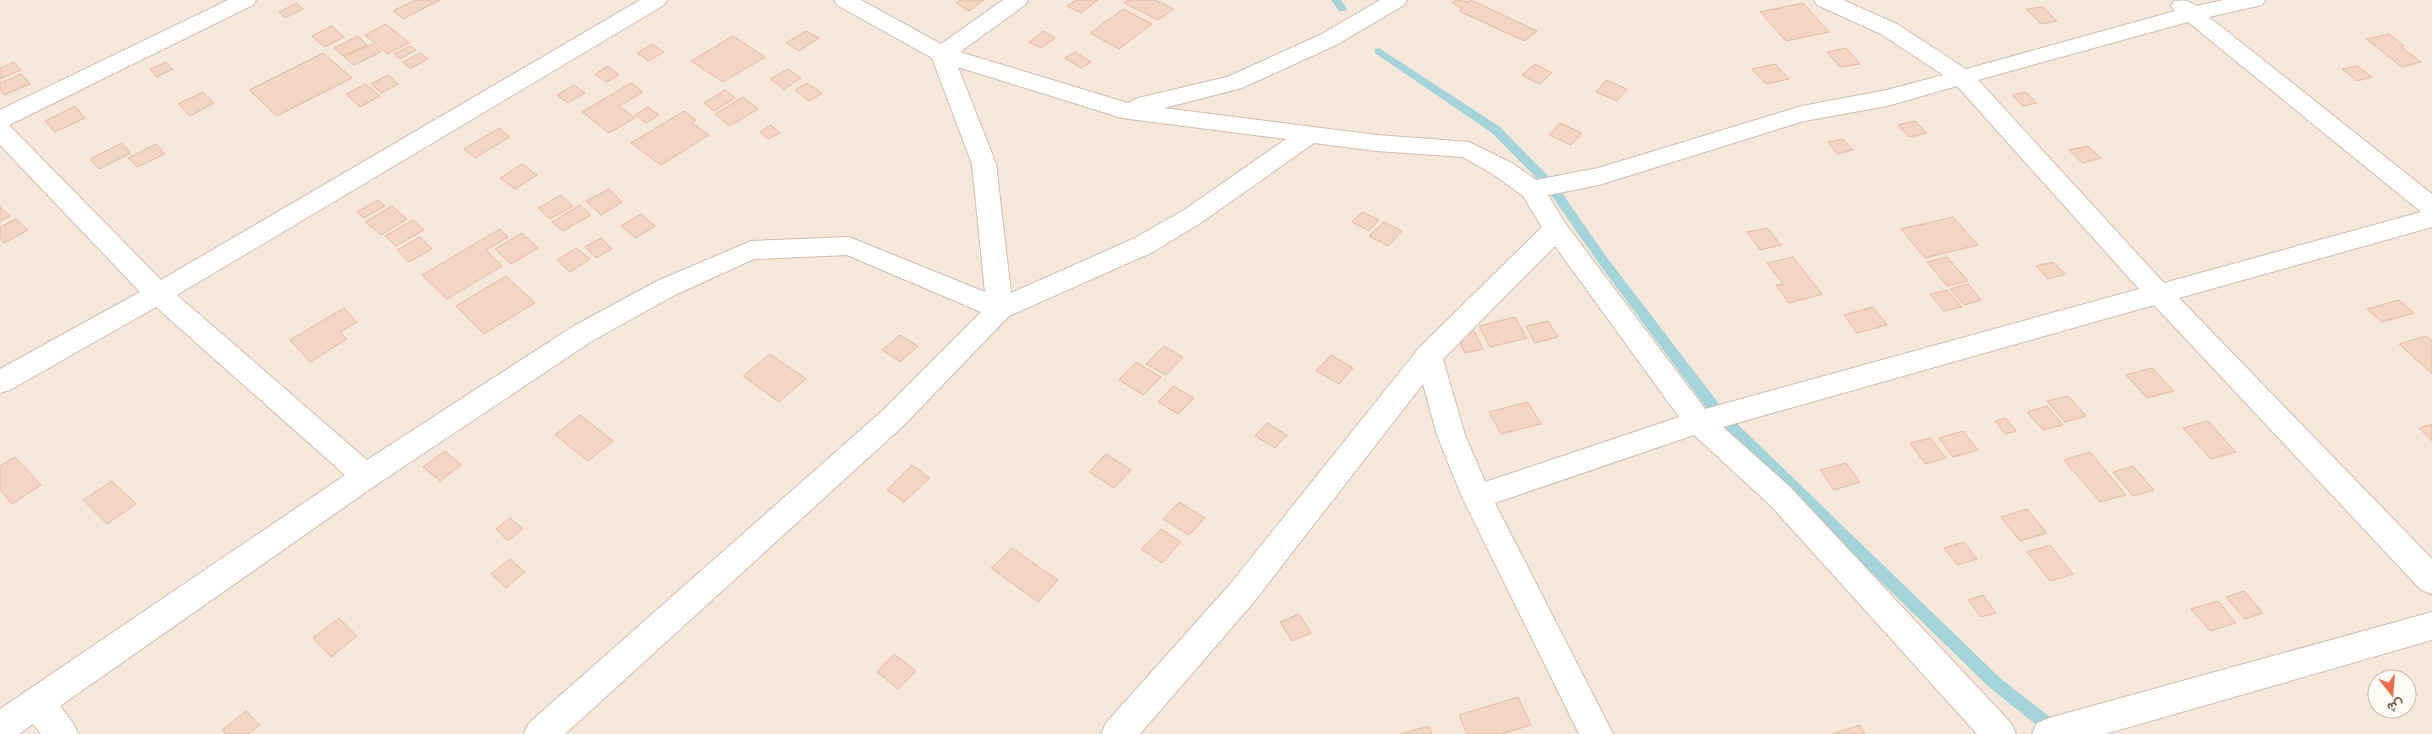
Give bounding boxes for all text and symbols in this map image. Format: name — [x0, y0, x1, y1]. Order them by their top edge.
north arrow — [2367, 669, 2417, 719]
text: ش — [2385, 694, 2407, 719]

